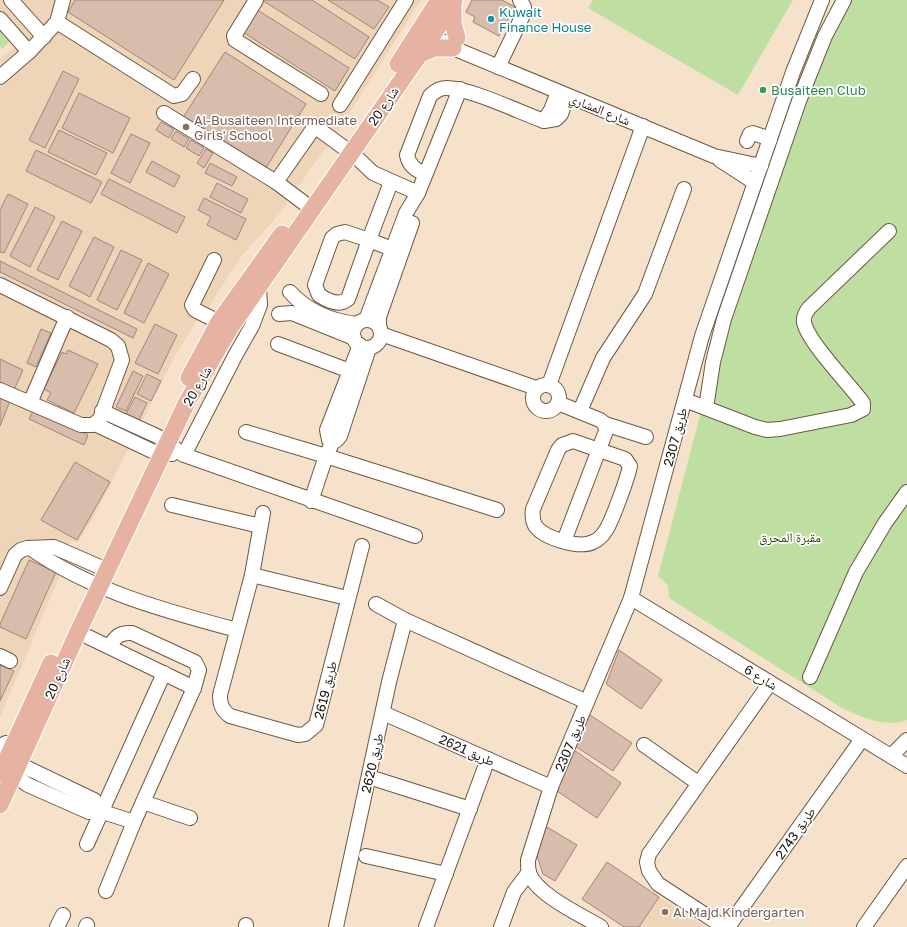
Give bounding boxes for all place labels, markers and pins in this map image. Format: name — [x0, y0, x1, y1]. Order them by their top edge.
place label: Kuwait Finance House — [499, 4, 591, 35]
marker: Kuwait Finance House — [486, 14, 496, 24]
place label: Busaiteen Club — [771, 82, 866, 98]
marker: Busaiteen Club — [758, 85, 768, 95]
place label: Al-Busaiteen Intermediate Girls' School — [194, 112, 357, 143]
marker: Al-Busaiteen Intermediate Girls' School — [181, 122, 191, 132]
place label: Al Majd Kindergarten — [673, 904, 804, 920]
marker: Al Majd Kindergarten — [660, 907, 670, 917]

